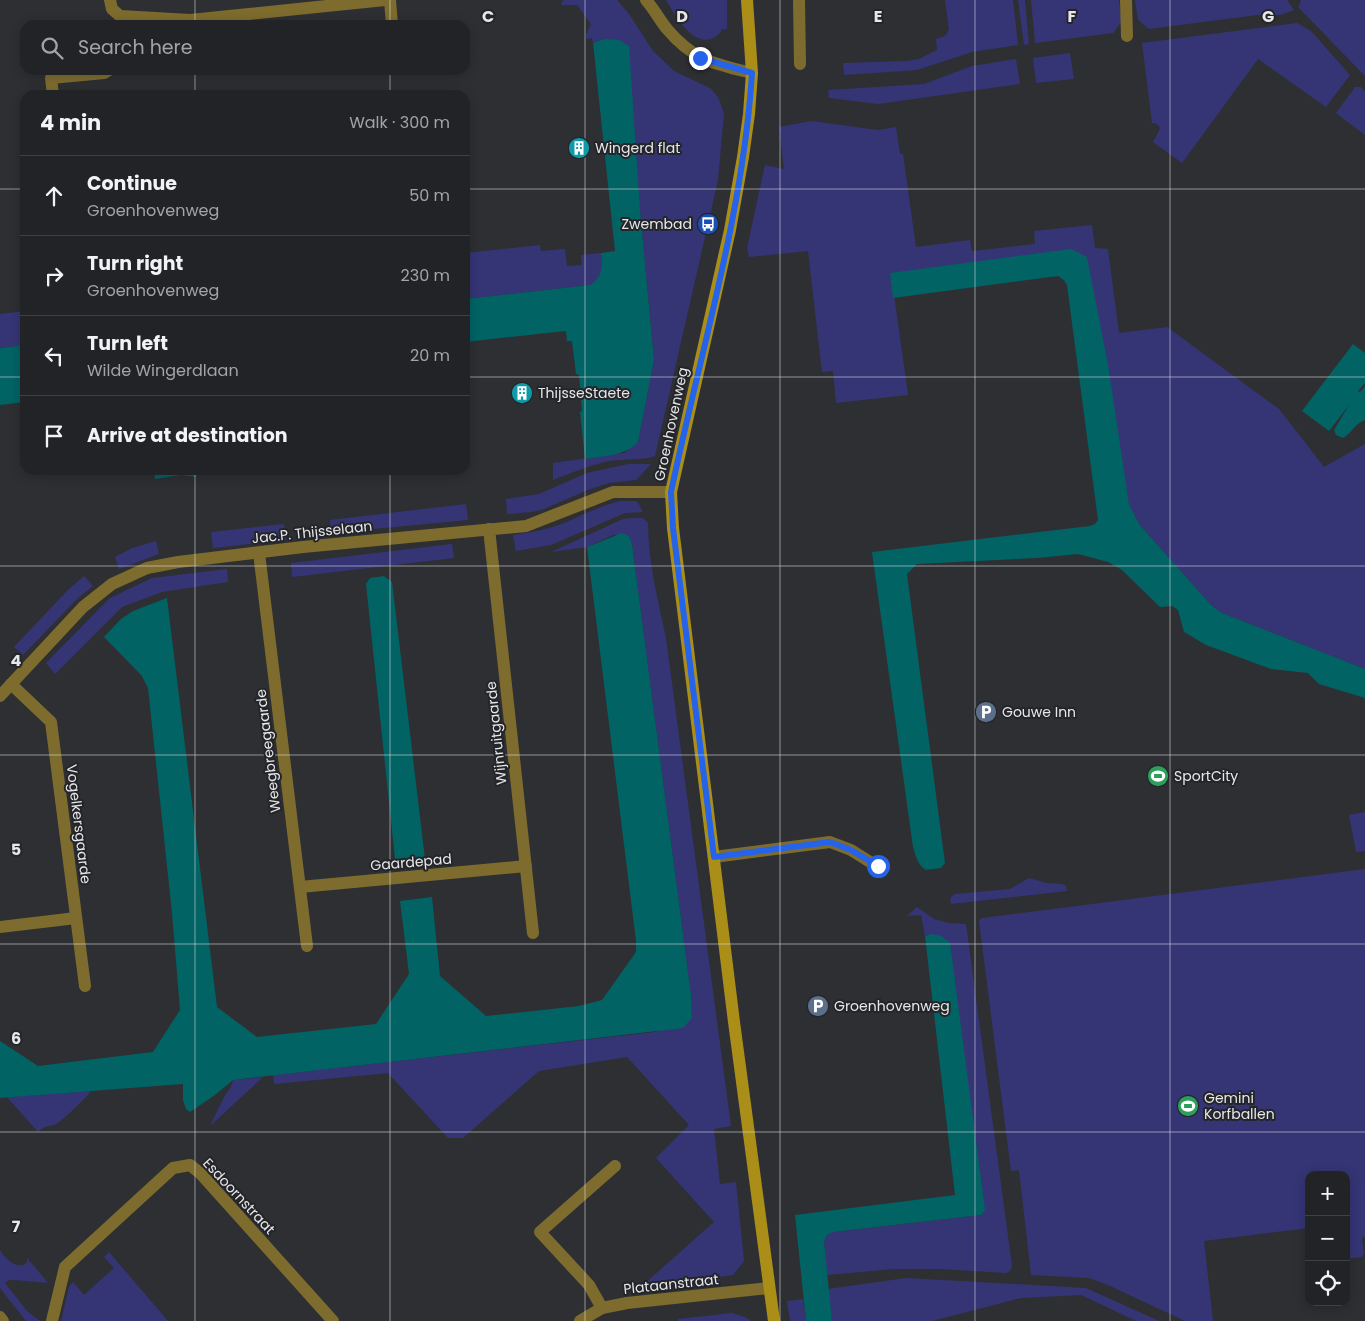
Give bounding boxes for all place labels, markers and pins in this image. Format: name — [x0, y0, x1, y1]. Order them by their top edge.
building icon: Wingerd flat — [567, 136, 591, 160]
place label: Wingerd flat — [595, 138, 680, 158]
bus stop icon: Zwembad — [696, 212, 720, 236]
place label: Zwembad — [621, 214, 692, 234]
building icon: ThijsseStaete — [510, 381, 534, 405]
place label: ThijsseStaete — [538, 383, 630, 403]
parking icon: Gouwe Inn — [974, 700, 998, 724]
place label: Gouwe Inn — [1002, 702, 1076, 722]
sports icon: SportCity — [1146, 764, 1170, 788]
place label: SportCity — [1174, 766, 1238, 786]
parking icon: Groenhovenweg — [806, 994, 830, 1018]
place label: Groenhovenweg — [834, 996, 950, 1016]
place label: Gemini Korfballen — [1204, 1088, 1275, 1124]
sports icon: Gemini Korfballen — [1176, 1094, 1200, 1118]

